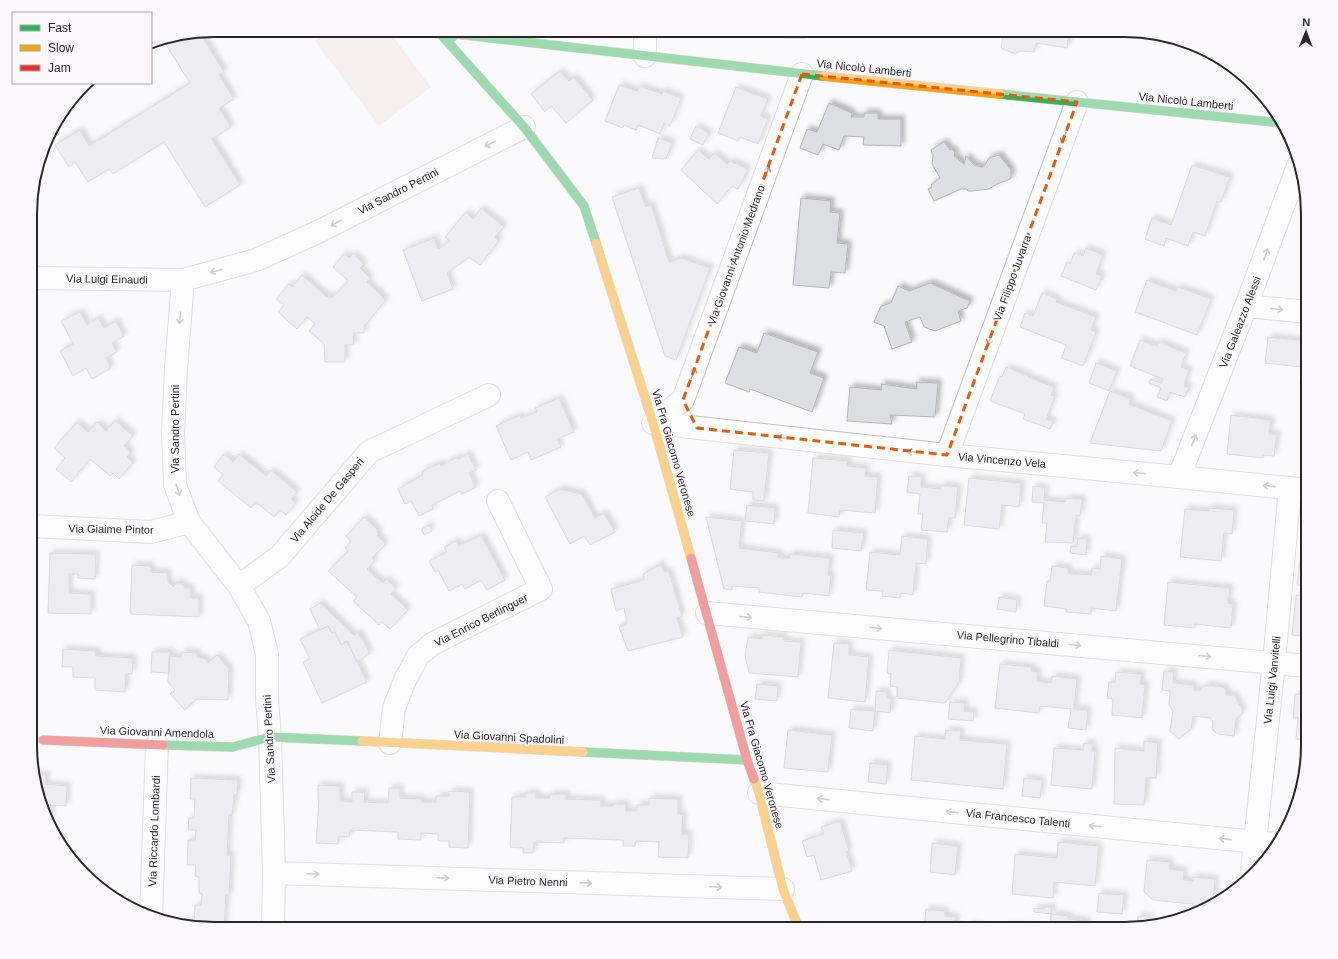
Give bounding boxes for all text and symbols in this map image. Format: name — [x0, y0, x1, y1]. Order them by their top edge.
legend — [12, 12, 152, 84]
north arrow — [1286, 12, 1326, 52]
text: N — [1302, 16, 1310, 28]
text: Fast — [48, 21, 72, 35]
text: Slow — [48, 41, 74, 55]
street label: Via Nicolò Lamberti — [816, 57, 912, 79]
text: Jam — [48, 61, 71, 75]
street label: Via Nicolò Lamberti — [1138, 90, 1234, 112]
one-way arrow — [1059, 132, 1067, 144]
one-way arrow — [484, 141, 496, 148]
street label: Via Sandro Pertini — [356, 166, 440, 216]
one-way arrow — [763, 166, 771, 178]
street label: Via Giovanni Antonio Medrano — [705, 183, 767, 327]
one-way arrow — [331, 219, 343, 227]
street label: Via Filippo Juvarra — [991, 232, 1033, 323]
one-way arrow — [1262, 248, 1270, 260]
one-way arrow — [210, 267, 223, 275]
street label: Via Luigi Einaudi — [66, 272, 148, 286]
street label: Via Galeazzo Alessi — [1217, 275, 1263, 369]
one-way arrow — [1270, 305, 1283, 313]
one-way arrow — [176, 311, 183, 324]
one-way arrow — [985, 333, 993, 345]
one-way arrow — [690, 367, 698, 379]
street label: Via Sandro Pertini — [169, 385, 181, 473]
street label: Via Fra Giacomo Veronese — [650, 388, 698, 518]
one-way arrow — [777, 434, 790, 441]
one-way arrow — [1190, 435, 1198, 447]
one-way arrow — [906, 448, 919, 455]
street label: Via Vincenzo Vela — [958, 450, 1047, 470]
street label: Via Alcide De Gasperi — [288, 455, 366, 545]
one-way arrow — [1133, 469, 1146, 477]
one-way arrow — [1263, 482, 1276, 490]
one-way arrow — [174, 483, 182, 495]
street label: Via Giaime Pintor — [68, 522, 154, 536]
street label: Via Enrico Berlinguer — [432, 591, 530, 649]
one-way arrow — [739, 613, 752, 620]
one-way arrow — [869, 624, 882, 631]
street label: Via Pellegrino Tibaldi — [956, 629, 1060, 649]
street label: Via Luigi Vanvitelli — [1261, 635, 1283, 725]
one-way arrow — [1068, 641, 1081, 649]
one-way arrow — [1198, 653, 1211, 660]
street label: Via Sandro Pertini — [261, 695, 277, 783]
street label: Via Fra Giacomo Veronese — [738, 700, 786, 830]
street label: Via Giovanni Amendola — [100, 724, 215, 740]
street label: Via Giovanni Spadolini — [454, 728, 564, 746]
street label: Via Riccardo Lombardi — [146, 775, 162, 887]
one-way arrow — [817, 795, 830, 803]
street label: Via Francesco Talenti — [965, 807, 1071, 829]
one-way arrow — [946, 808, 959, 816]
one-way arrow — [1089, 822, 1102, 830]
one-way arrow — [1219, 835, 1232, 843]
one-way arrow — [306, 871, 319, 878]
street label: Via Pietro Nenni — [488, 874, 568, 888]
one-way arrow — [436, 875, 449, 882]
one-way arrow — [579, 879, 592, 887]
one-way arrow — [709, 883, 722, 891]

